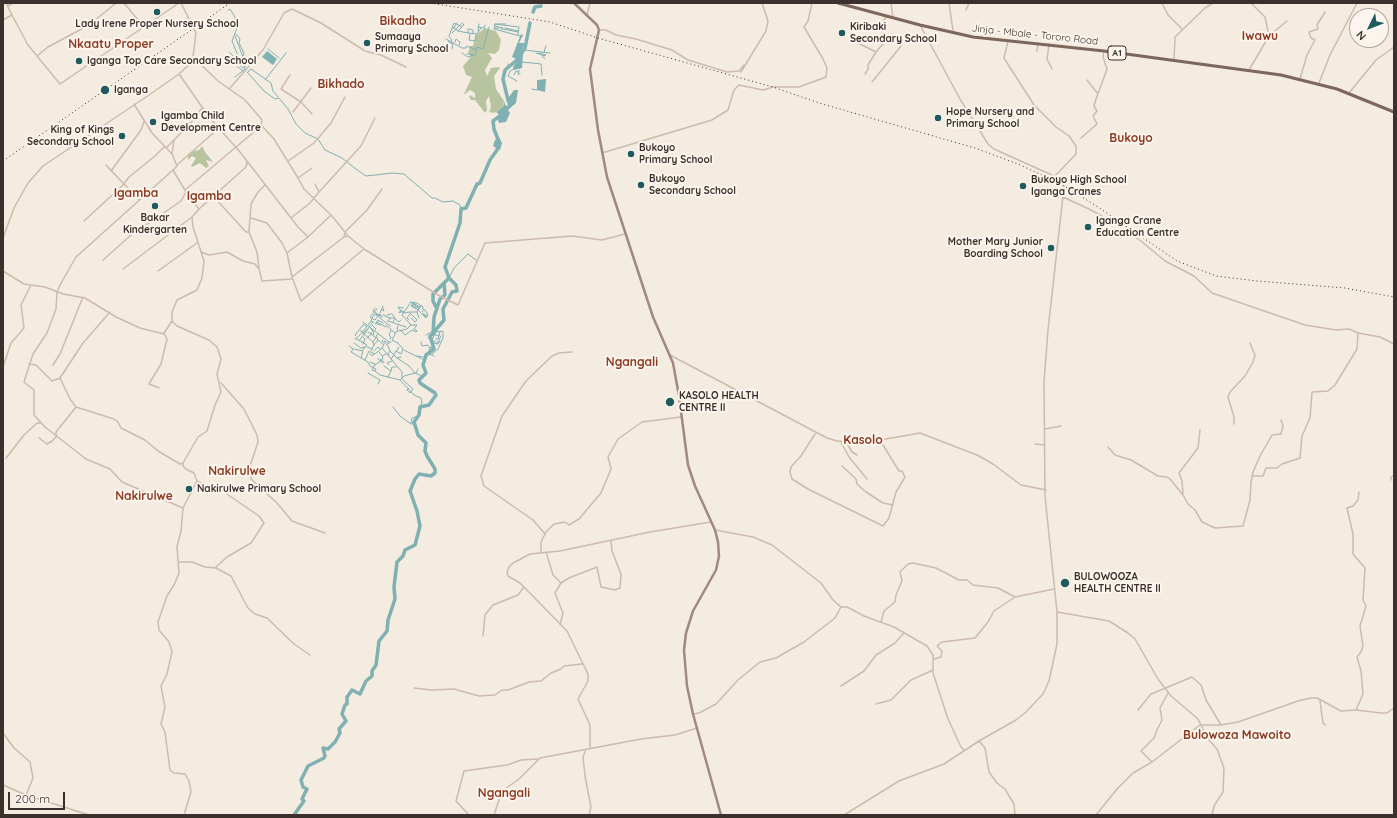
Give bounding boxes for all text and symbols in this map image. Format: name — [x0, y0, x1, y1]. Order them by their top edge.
marker: Lady Irene Proper Nursery School — [152, 7, 162, 17]
north arrow — [1349, 8, 1389, 48]
district label: Bikadho — [379, 14, 427, 28]
place label: Lady Irene Proper Nursery School — [75, 18, 239, 30]
place label: Kiribaki Secondary School — [850, 21, 937, 44]
street label: Jinja - Mbale - Tororo Road — [971, 22, 1099, 48]
marker: Kiribaki Secondary School — [837, 28, 847, 38]
text: N — [1353, 28, 1369, 43]
district label: Iwawu — [1242, 29, 1278, 43]
place label: Sumaaya Primary School — [375, 31, 448, 54]
district label: Nkaatu Proper — [68, 37, 154, 51]
marker: Sumaaya Primary School — [362, 38, 372, 48]
road number: A1 — [1108, 46, 1126, 60]
place label: Iganga Top Care Secondary School — [87, 55, 257, 67]
marker: Iganga Top Care Secondary School — [74, 56, 84, 66]
district label: Bikhado — [317, 77, 365, 91]
marker: Iganga — [99, 84, 111, 96]
place label: Iganga — [114, 84, 148, 96]
place label: Hope Nursery and Primary School — [946, 106, 1034, 130]
place label: Igamba Child Development Centre — [161, 110, 261, 134]
marker: Hope Nursery and Primary School — [933, 113, 943, 123]
marker: Igamba Child Development Centre — [148, 117, 158, 127]
place label: King of Kings Secondary School — [27, 124, 114, 148]
marker: King of Kings Secondary School — [117, 131, 127, 141]
district label: Bukoyo — [1109, 131, 1153, 145]
place label: Bukoyo Primary School — [639, 142, 712, 166]
marker: Bukoyo Primary School — [626, 149, 636, 159]
place label: Bukoyo Secondary School — [649, 173, 736, 196]
place label: Bukoyo High School Iganga Cranes — [1031, 174, 1127, 198]
marker: Bukoyo Secondary School — [636, 180, 646, 190]
marker: Bukoyo High School Iganga Cranes — [1018, 181, 1028, 191]
district label: Igamba — [114, 186, 158, 200]
district label: Igamba — [187, 189, 231, 203]
marker: Bakar Kindergarten — [150, 201, 160, 211]
place label: Bakar Kindergarten — [123, 212, 187, 236]
place label: Iganga Crane Education Centre — [1096, 215, 1179, 238]
marker: Iganga Crane Education Centre — [1083, 222, 1093, 232]
place label: Mother Mary Junior Boarding School — [948, 236, 1043, 260]
marker: Mother Mary Junior Boarding School — [1046, 243, 1056, 253]
district label: Ngangali — [606, 355, 658, 369]
place label: KASOLO HEALTH CENTRE II — [679, 390, 759, 414]
marker: KASOLO HEALTH CENTRE II — [664, 396, 676, 408]
district label: Kasolo — [843, 433, 883, 447]
district label: Nakirulwe — [208, 464, 266, 478]
place label: Nakirulwe Primary School — [197, 483, 321, 495]
marker: Nakirulwe Primary School — [184, 484, 194, 494]
district label: Nakirulwe — [115, 489, 173, 503]
place label: BULOWOOZA HEALTH CENTRE II — [1074, 571, 1161, 594]
marker: BULOWOOZA HEALTH CENTRE II — [1059, 577, 1071, 589]
district label: Bulowoza Mawoito — [1183, 728, 1291, 742]
scale bar — [10, 784, 67, 810]
district label: Ngangali — [478, 786, 530, 800]
text: 200 m — [15, 791, 50, 806]

